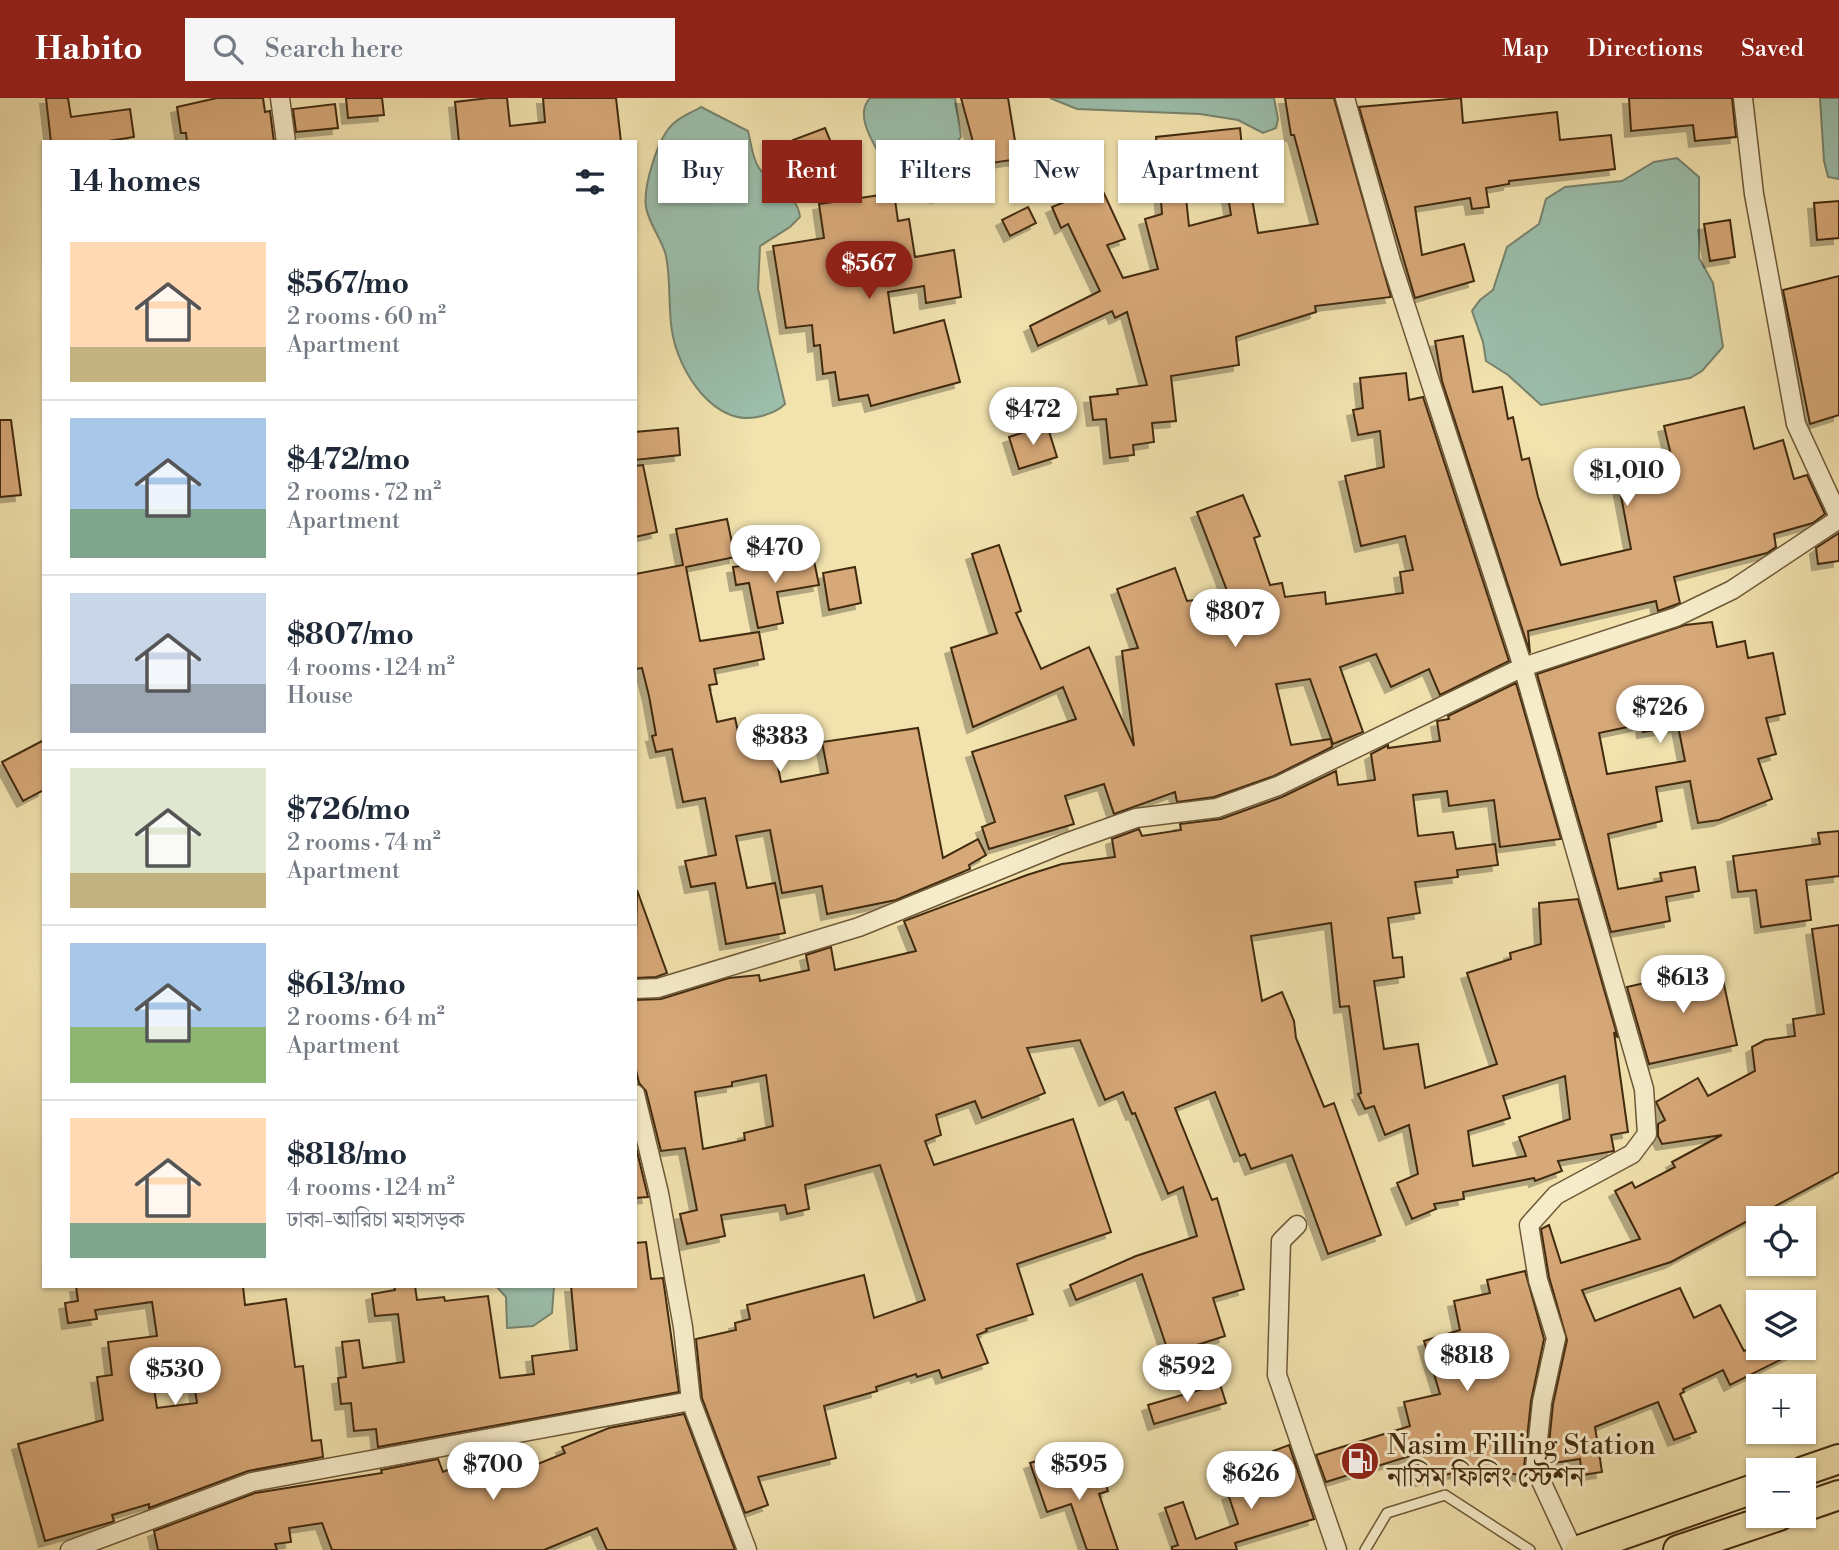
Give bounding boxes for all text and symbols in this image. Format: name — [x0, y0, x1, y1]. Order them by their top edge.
search box — [185, 18, 675, 81]
text: Habito — [35, 29, 143, 70]
icon: search — [209, 30, 247, 68]
text: Search here — [265, 33, 404, 65]
text: Map — [1502, 34, 1549, 64]
text: Directions — [1587, 34, 1703, 64]
text: Saved — [1741, 34, 1804, 64]
chip: Buy — [658, 140, 748, 203]
chip: Rent — [762, 140, 862, 203]
chip: Filters — [876, 140, 995, 203]
chip: New — [1009, 140, 1104, 203]
chip: Apartment — [1118, 140, 1284, 203]
text: 14 homes — [70, 163, 201, 201]
icon: filters — [571, 163, 609, 201]
pin: $567 — [828, 242, 910, 301]
text: $567 — [842, 250, 896, 278]
text: $567/mo — [287, 265, 409, 303]
icon: home — [126, 270, 210, 354]
text: 2 rooms · 60 m² — [287, 303, 446, 331]
text: Apartment — [287, 331, 400, 359]
pin: $472 — [992, 388, 1074, 447]
text: $472 — [1005, 396, 1061, 424]
text: $472/mo — [287, 441, 410, 479]
icon: home — [126, 446, 210, 530]
pin: $1,010 — [1570, 448, 1684, 508]
text: $1,010 — [1589, 457, 1665, 485]
text: 2 rooms · 72 m² — [287, 479, 441, 507]
text: Apartment — [287, 507, 400, 535]
pin: $470 — [734, 526, 816, 585]
text: $470 — [746, 534, 804, 562]
pin: $807 — [1194, 589, 1276, 649]
text: $807 — [1206, 598, 1264, 626]
text: $807/mo — [287, 616, 414, 654]
icon: home — [126, 621, 210, 705]
text: 4 rooms · 124 m² — [287, 654, 455, 682]
text: House — [287, 682, 353, 710]
pin: $726 — [1619, 686, 1701, 745]
text: $726 — [1632, 694, 1688, 722]
pin: $383 — [739, 714, 821, 774]
text: $383 — [752, 723, 808, 751]
text: $726/mo — [287, 791, 410, 829]
icon: home — [126, 796, 210, 880]
text: 2 rooms · 74 m² — [287, 829, 441, 857]
text: Apartment — [287, 857, 400, 885]
pin: $613 — [1642, 956, 1724, 1015]
text: $613 — [1657, 964, 1709, 992]
text: $613/mo — [287, 966, 406, 1004]
icon: home — [126, 971, 210, 1055]
text: 2 rooms · 64 m² — [287, 1004, 445, 1032]
text: Apartment — [287, 1032, 400, 1060]
text: $818/mo — [287, 1136, 407, 1174]
icon: home — [126, 1146, 210, 1230]
text: 4 rooms · 124 m² — [287, 1174, 455, 1202]
text: ঢাকা-আরিচা মহাসড়ক — [287, 1206, 465, 1234]
map controls — [1746, 1206, 1816, 1528]
button: locate — [1746, 1206, 1816, 1276]
button: layers — [1746, 1290, 1816, 1360]
pin: $818 — [1426, 1334, 1508, 1393]
text: $818 — [1440, 1342, 1494, 1370]
pin: $592 — [1146, 1344, 1228, 1404]
pin: $530 — [134, 1348, 216, 1407]
text: $592 — [1159, 1353, 1215, 1381]
text: $530 — [146, 1356, 204, 1384]
button: + — [1746, 1374, 1816, 1444]
place label: Nasim Filling Station নাসিম ফিলিং স্টেশন — [1386, 1428, 1656, 1495]
fuel station icon: Nasim Filling Station নাসিম ফিলিং স্টেশন — [1339, 1440, 1381, 1482]
pin: $700 — [452, 1442, 534, 1502]
pin: $595 — [1038, 1442, 1120, 1502]
text: $700 — [463, 1451, 523, 1479]
text: $595 — [1051, 1451, 1107, 1479]
pin: $626 — [1210, 1452, 1292, 1511]
button: − — [1746, 1458, 1816, 1528]
text: $626 — [1222, 1460, 1280, 1488]

